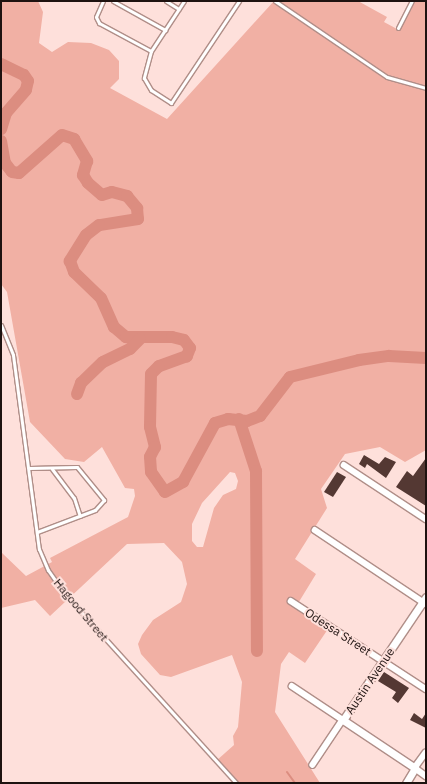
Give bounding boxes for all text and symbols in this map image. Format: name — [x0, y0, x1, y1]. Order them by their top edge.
street label: Hagood Street — [51, 576, 111, 644]
street label: Odessa Street — [302, 605, 374, 659]
street label: Austin Avenue — [342, 645, 398, 717]

